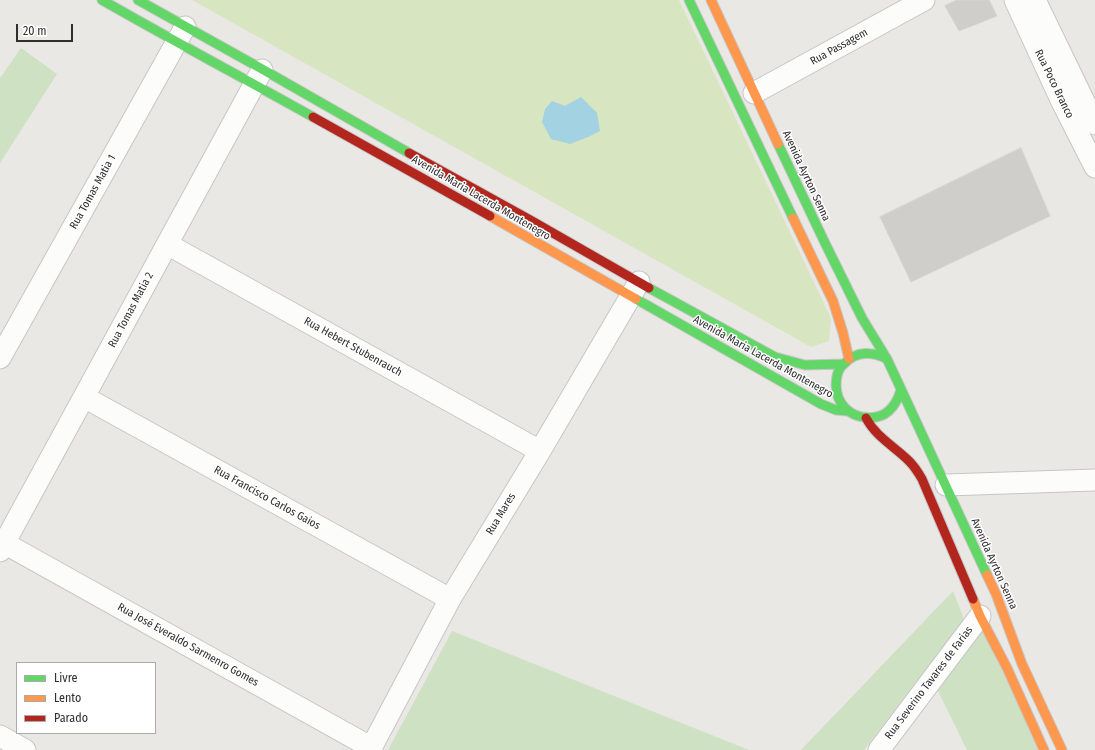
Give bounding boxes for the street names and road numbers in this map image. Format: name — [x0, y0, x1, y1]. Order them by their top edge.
street label: Rua Passagem — [808, 26, 870, 68]
street label: Rua Poco Branco — [1032, 47, 1076, 121]
street label: Avenida Ayrton Senna — [779, 129, 833, 223]
street label: Rua Tomas Matia 1 — [67, 153, 119, 231]
street label: Avenida Maria Lacerda Montenegro — [409, 153, 553, 243]
street label: Rua Tomas Matia 2 — [106, 270, 156, 350]
street label: Avenida Maria Lacerda Montenegro — [691, 313, 835, 401]
street label: Rua Hebert Stubenrauch — [302, 315, 404, 379]
street label: Rua Francisco Carlos Gaios — [212, 463, 322, 533]
street label: Rua Mares — [483, 491, 519, 537]
street label: Avenida Ayrton Senna — [968, 516, 1020, 612]
street label: Rua José Everaldo Sarmenro Gomes — [115, 601, 261, 689]
street label: Rua Severino Tavares de Farias — [882, 624, 976, 742]

